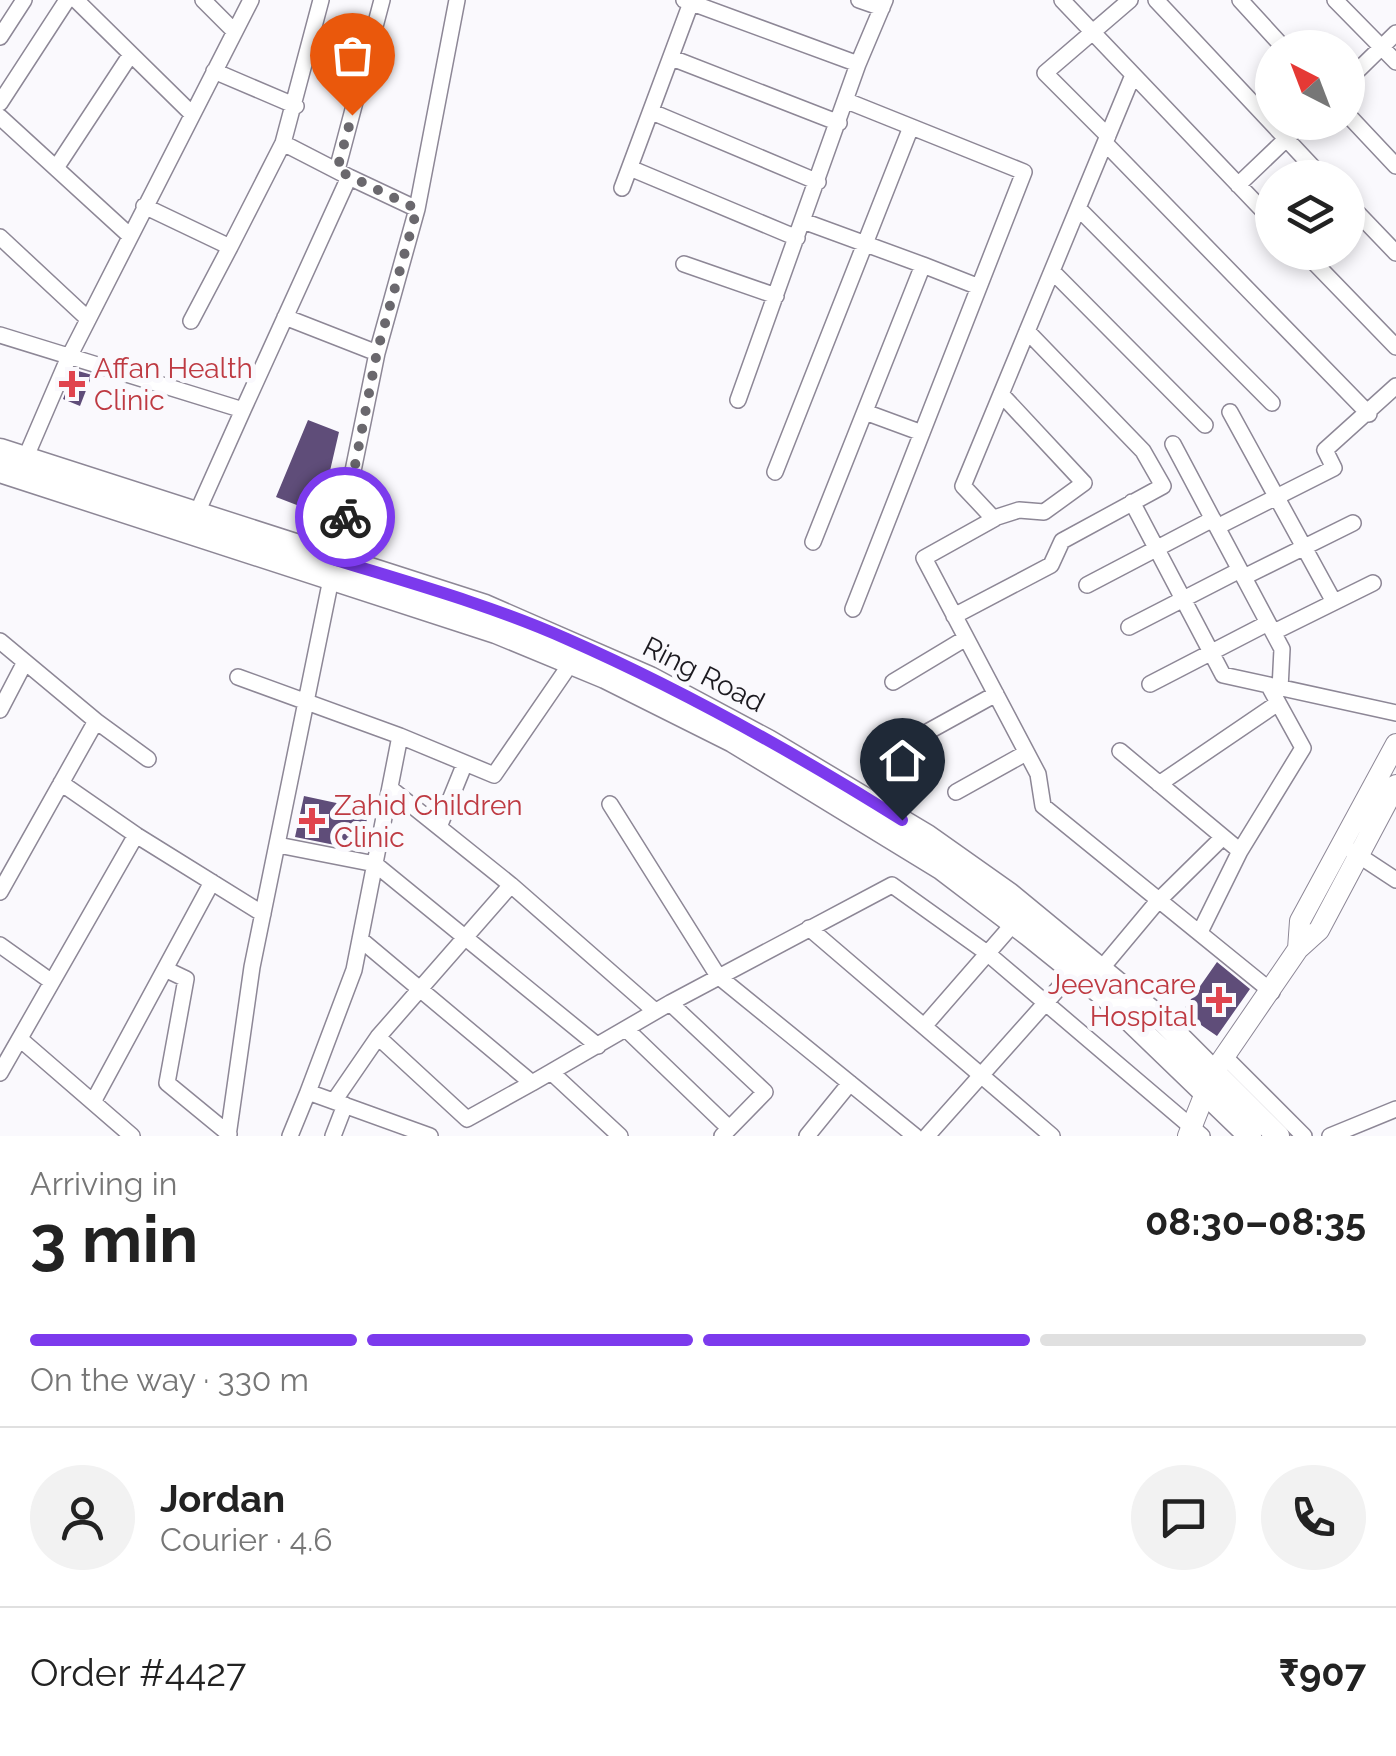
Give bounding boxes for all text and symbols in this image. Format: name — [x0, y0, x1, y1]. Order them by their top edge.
pin — [310, 13, 395, 116]
icon: bag — [325, 28, 380, 83]
north arrow — [1255, 30, 1365, 140]
map controls — [1255, 30, 1365, 270]
button: layers — [1255, 160, 1365, 270]
place label: Affan Health Clinic — [94, 352, 253, 417]
marker: Affan Health Clinic — [59, 371, 85, 397]
courier — [295, 467, 395, 567]
icon: bike — [318, 490, 373, 545]
street label: Ring Road — [637, 630, 770, 719]
pin — [860, 718, 945, 821]
icon: home — [875, 733, 930, 788]
place label: Zahid Children Clinic — [334, 789, 523, 854]
marker: Zahid Children Clinic — [299, 808, 325, 834]
place label: Jeevancare Hospital — [1048, 968, 1196, 1033]
marker: Jeevancare Hospital — [1206, 987, 1232, 1013]
text: Arriving in — [30, 1165, 177, 1202]
text: 08:30–08:35 — [1145, 1199, 1366, 1244]
text: 3 min — [30, 1201, 198, 1277]
text: On the way · 330 m — [30, 1361, 309, 1398]
button: person — [30, 1465, 135, 1570]
button: chat — [1131, 1465, 1236, 1570]
button: phone — [1261, 1465, 1366, 1570]
text: Jordan — [160, 1476, 285, 1521]
text: Courier · 4.6 — [160, 1521, 333, 1558]
text: Order #4427 — [30, 1650, 246, 1695]
text: ₹907 — [1279, 1650, 1366, 1695]

